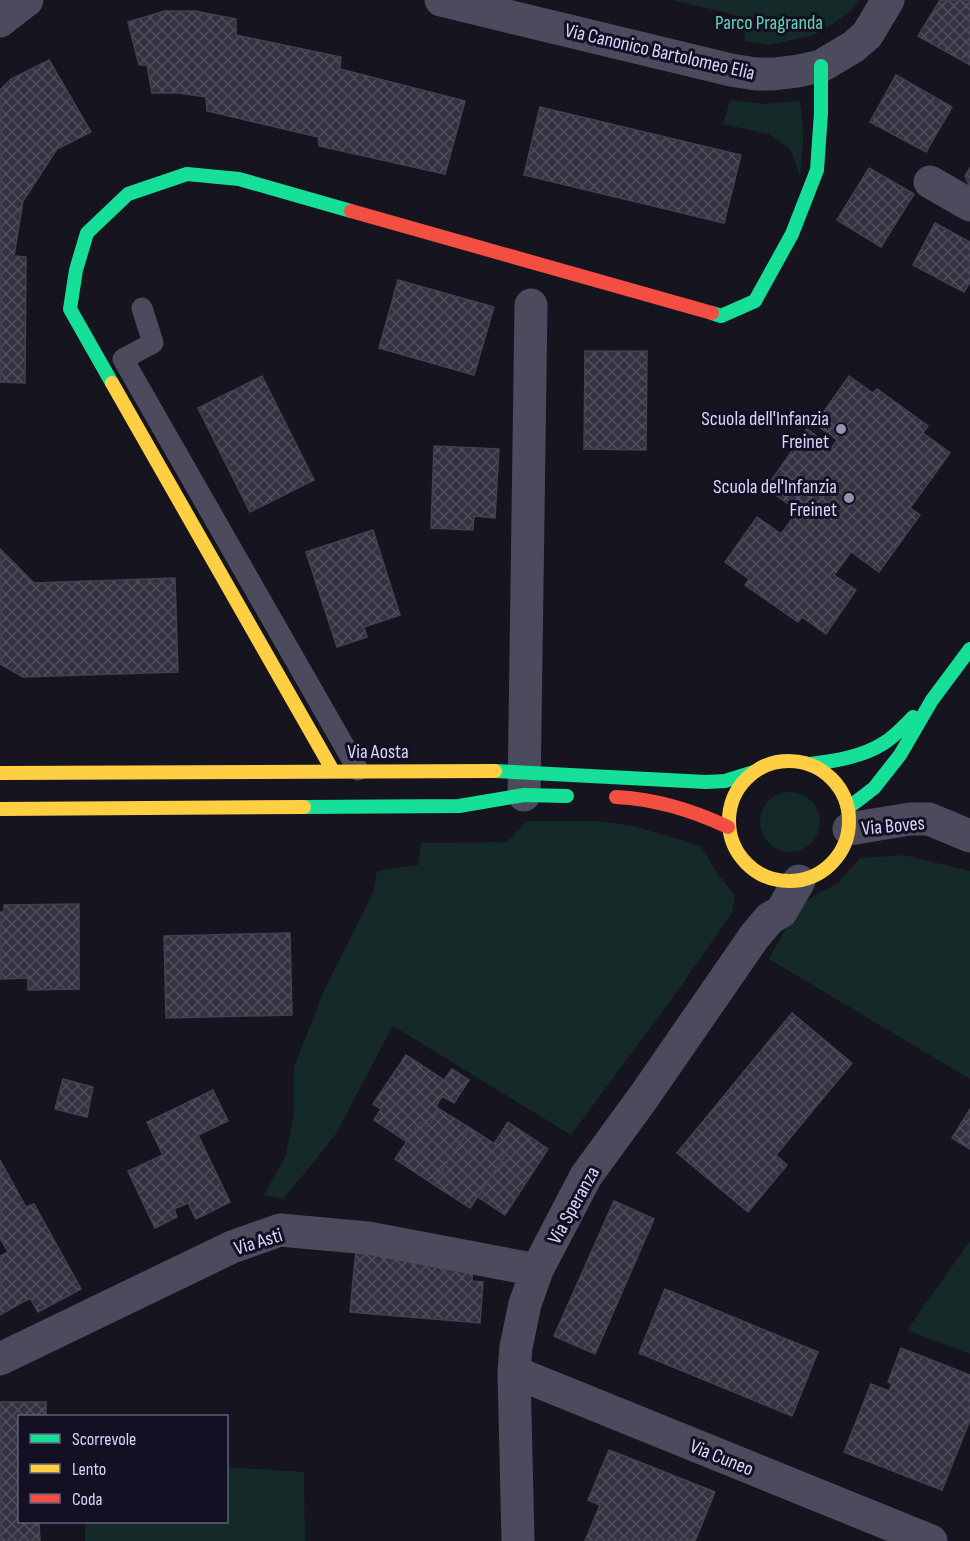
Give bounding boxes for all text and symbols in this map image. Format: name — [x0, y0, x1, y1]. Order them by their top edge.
park label: Parco Pragranda — [715, 11, 823, 35]
street label: Via Canonico Bartolomeo Elia — [562, 18, 757, 86]
place label: Scuola dell'Infanzia Freinet — [701, 407, 829, 454]
marker: Scuola dell'Infanzia Freinet — [834, 422, 848, 436]
place label: Scuola del'Infanzia Freinet — [713, 475, 837, 522]
marker: Scuola del'Infanzia Freinet — [842, 491, 856, 505]
street label: Via Aosta — [347, 740, 409, 764]
street label: Via Boves — [860, 811, 926, 841]
street label: Via Speranza — [543, 1162, 605, 1248]
street label: Via Asti — [231, 1223, 285, 1261]
legend — [18, 1415, 228, 1523]
text: Scorrevole — [72, 1429, 136, 1450]
street label: Via Cuneo — [686, 1434, 757, 1482]
text: Lento — [72, 1459, 106, 1480]
text: Coda — [72, 1489, 103, 1510]

